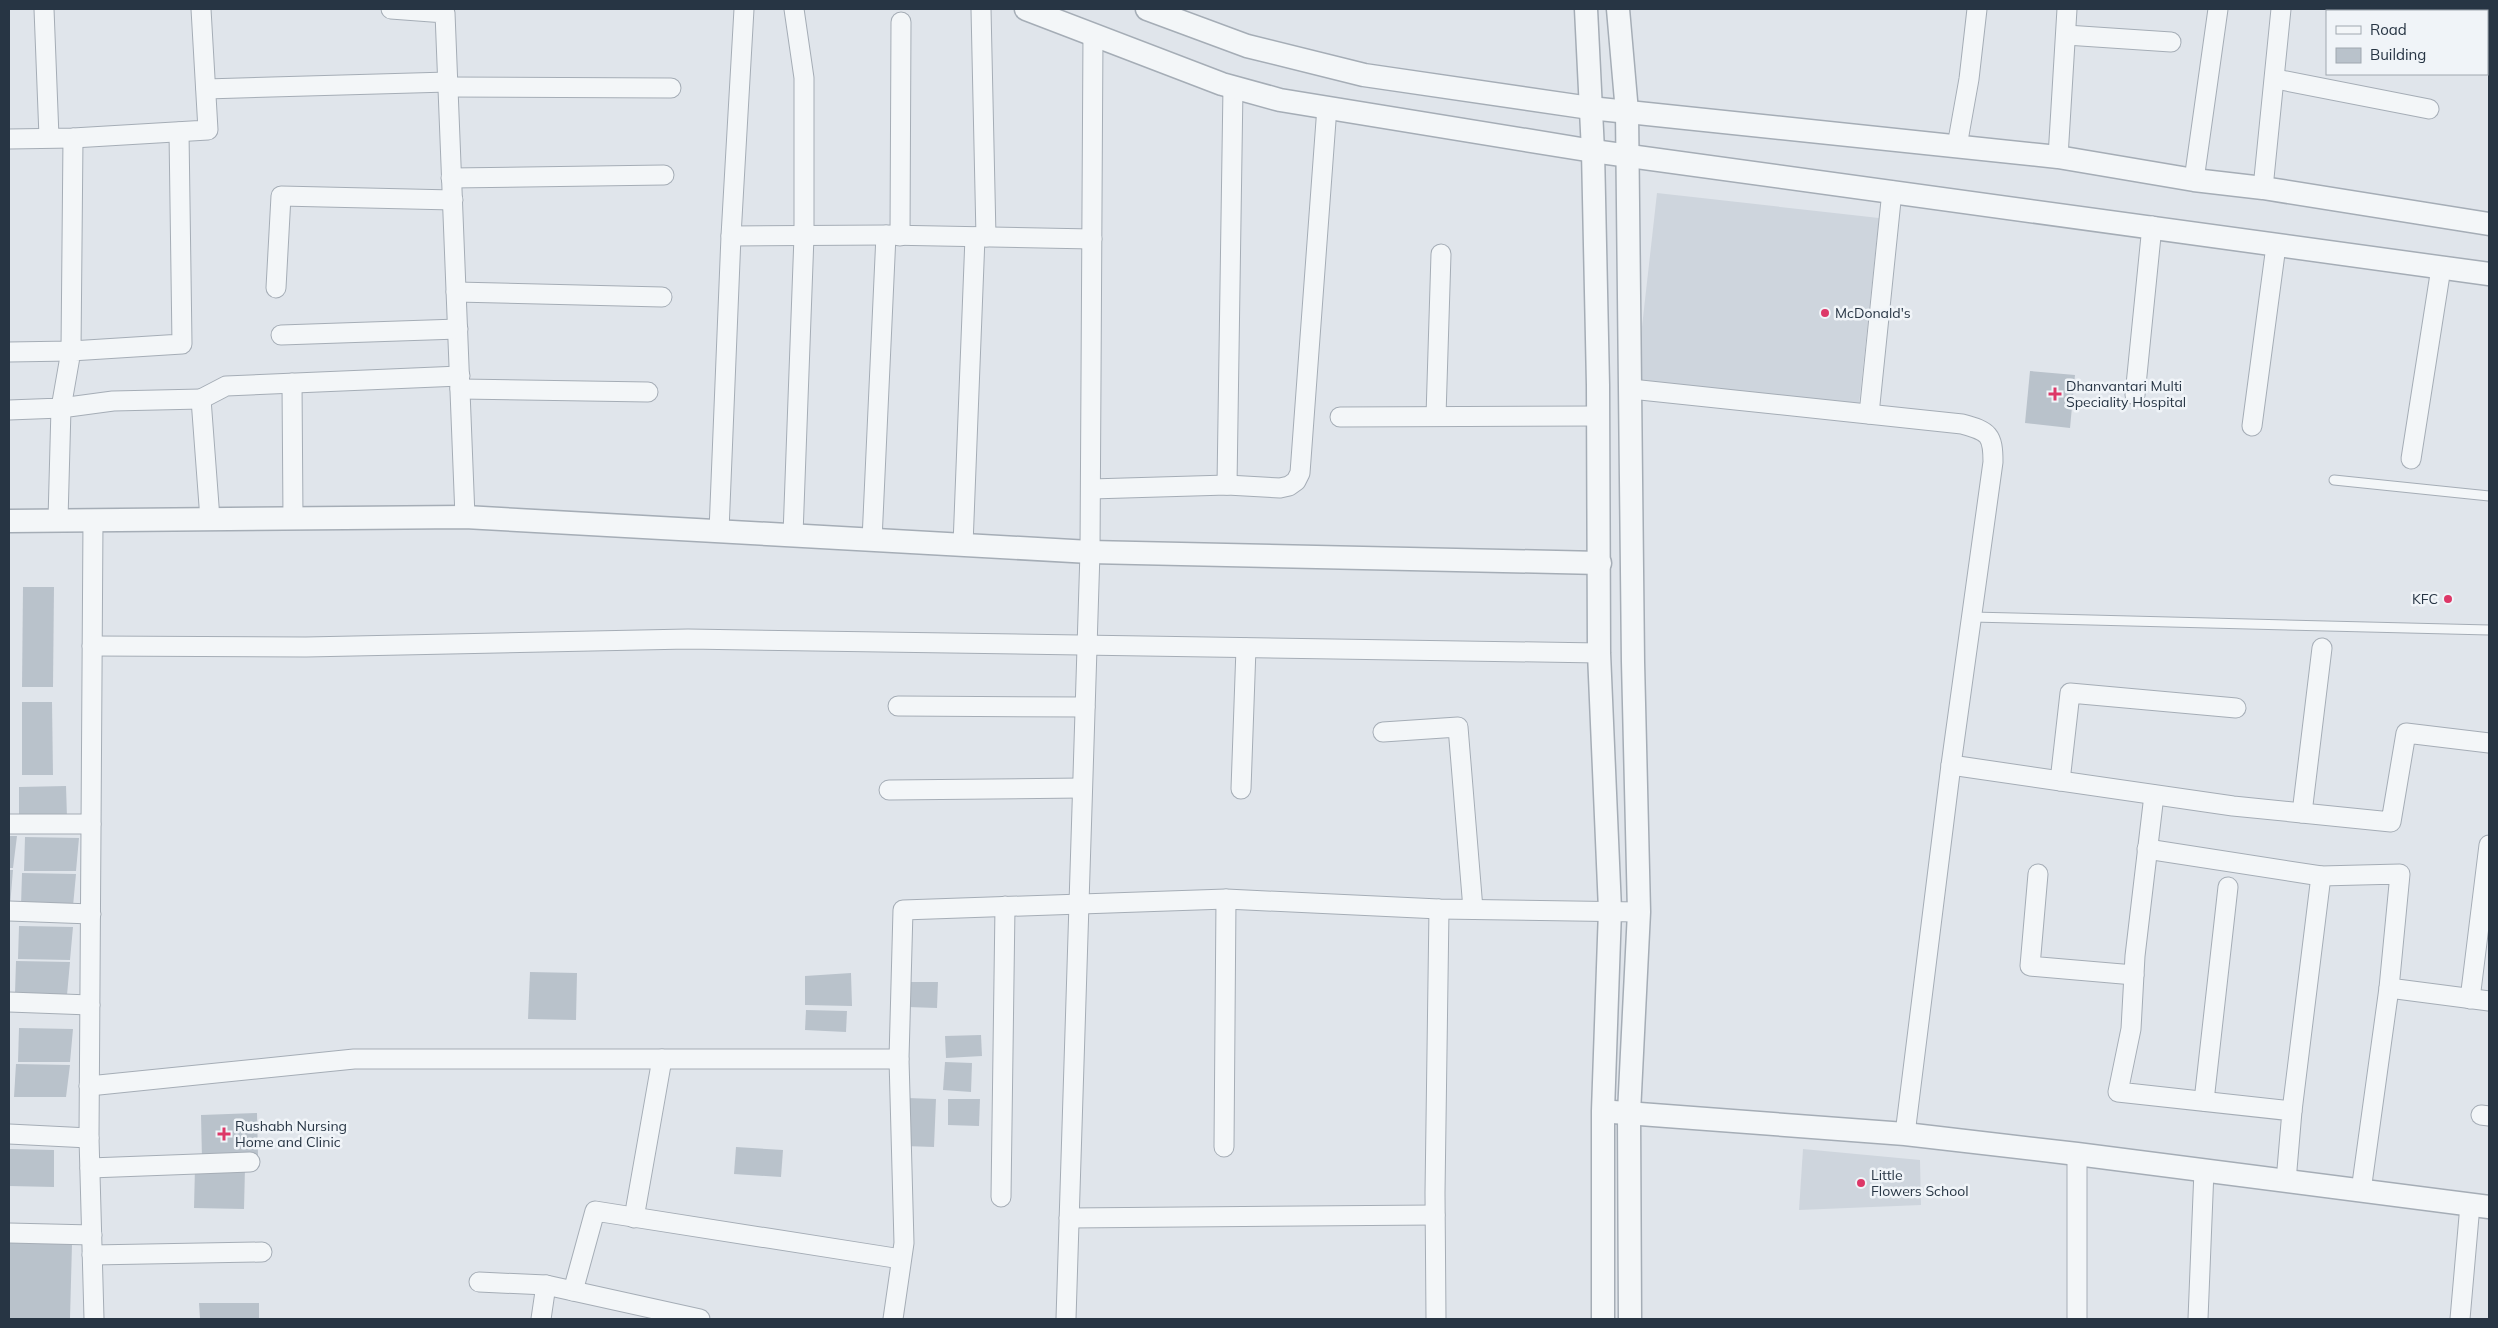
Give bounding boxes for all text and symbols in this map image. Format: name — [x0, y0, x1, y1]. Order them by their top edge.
legend — [2326, 10, 2488, 75]
text: Road — [2370, 20, 2407, 39]
text: Building — [2370, 45, 2426, 64]
place label: McDonald's — [1835, 304, 1911, 322]
marker: McDonald's — [1819, 307, 1831, 319]
place label: Dhanvantari Multi Speciality Hospital — [2066, 377, 2186, 411]
marker: Dhanvantari Multi Speciality Hospital — [2048, 387, 2062, 401]
place label: KFC — [2412, 590, 2438, 608]
marker: KFC — [2442, 593, 2454, 605]
place label: Rushabh Nursing Home and Clinic — [235, 1117, 347, 1151]
marker: Rushabh Nursing Home and Clinic — [217, 1127, 231, 1141]
place label: Little Flowers School — [1871, 1166, 1969, 1200]
marker: Little Flowers School — [1855, 1177, 1867, 1189]

